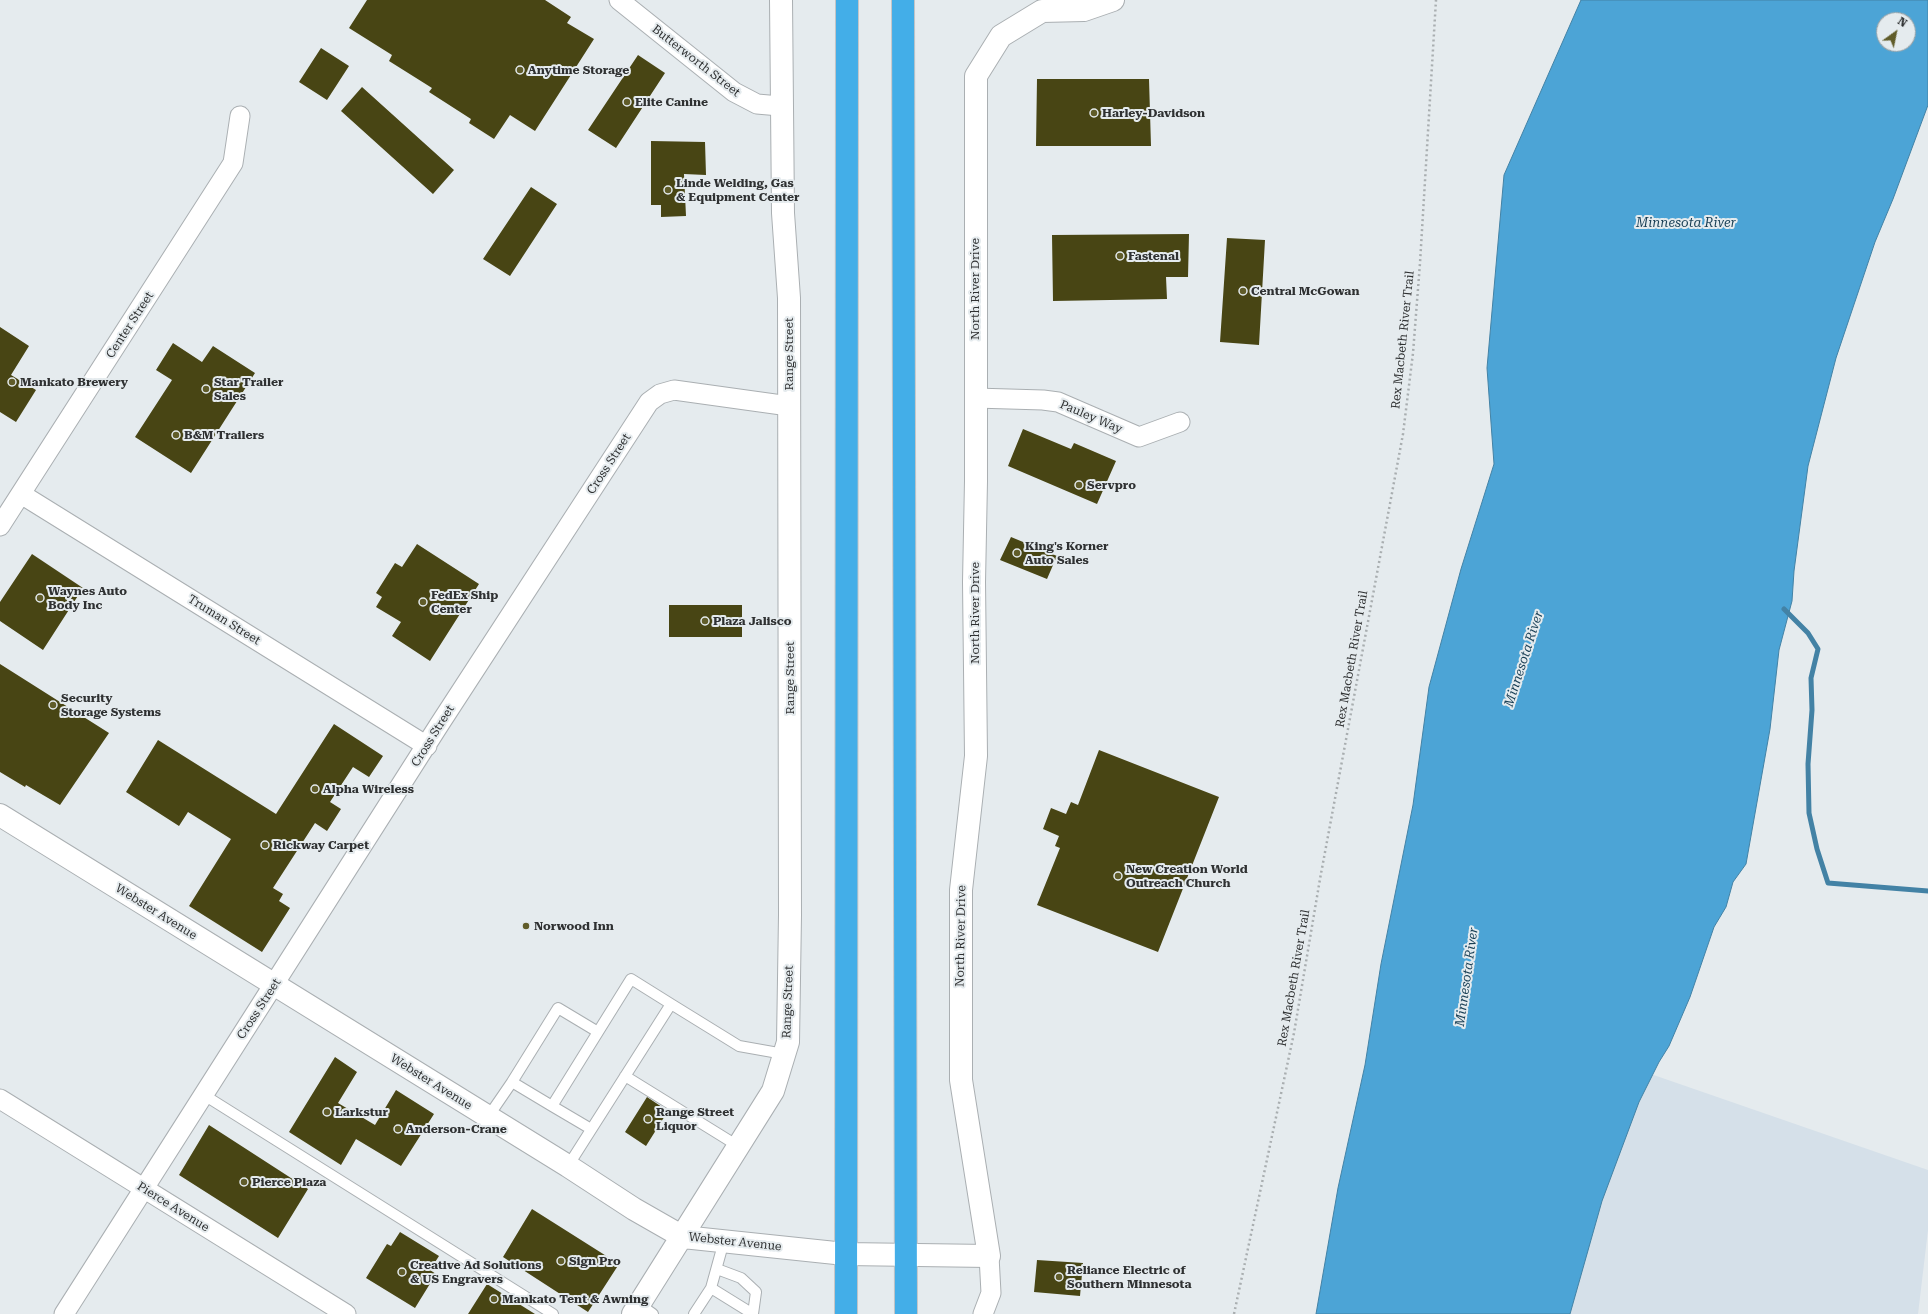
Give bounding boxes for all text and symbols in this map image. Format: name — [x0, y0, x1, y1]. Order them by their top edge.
north arrow — [1876, 12, 1916, 52]
text: N — [1895, 15, 1909, 30]
street label: Butterworth Street — [649, 22, 743, 100]
place label: Anytime Storage — [528, 63, 629, 77]
marker: Anytime Storage — [515, 65, 525, 75]
place label: Elite Canine — [635, 95, 708, 109]
marker: Elite Canine — [622, 97, 632, 107]
place label: Harley-Davidson — [1102, 106, 1205, 120]
marker: Harley-Davidson — [1089, 108, 1099, 118]
place label: Linde Welding, Gas & Equipment Center — [676, 176, 800, 204]
marker: Linde Welding, Gas & Equipment Center — [663, 185, 673, 195]
water label: Minnesota River — [1636, 215, 1736, 231]
street label: North River Drive — [968, 238, 982, 340]
place label: Fastenal — [1128, 249, 1179, 263]
marker: Fastenal — [1115, 251, 1125, 261]
street label: Rex Macbeth River Trail — [1389, 270, 1417, 410]
place label: Central McGowan — [1251, 284, 1359, 298]
marker: Central McGowan — [1238, 286, 1248, 296]
street label: Center Street — [103, 289, 157, 361]
street label: Range Street — [782, 317, 796, 391]
place label: Mankato Brewery — [20, 375, 128, 389]
place label: Star Trailer Sales — [214, 375, 284, 403]
marker: Mankato Brewery — [7, 377, 17, 387]
marker: Star Trailer Sales — [201, 384, 211, 394]
street label: Pauley Way — [1058, 397, 1124, 437]
place label: B&M Trailers — [184, 428, 264, 442]
marker: B&M Trailers — [171, 430, 181, 440]
street label: Cross Street — [584, 431, 634, 497]
place label: Servpro — [1087, 478, 1136, 492]
marker: Servpro — [1074, 480, 1084, 490]
place label: King's Korner Auto Sales — [1025, 539, 1109, 567]
marker: King's Korner Auto Sales — [1012, 548, 1022, 558]
street label: North River Drive — [968, 562, 982, 664]
place label: Waynes Auto Body Inc — [48, 584, 127, 612]
place label: FedEx Ship Center — [431, 588, 498, 616]
street label: Rex Macbeth River Trail — [1333, 589, 1371, 729]
street label: Truman Street — [185, 592, 263, 648]
marker: Waynes Auto Body Inc — [35, 593, 45, 603]
marker: FedEx Ship Center — [418, 597, 428, 607]
water label: Minnesota River — [1501, 609, 1547, 709]
place label: Plaza Jalisco — [713, 614, 791, 628]
marker: Plaza Jalisco — [700, 616, 710, 626]
street label: Range Street — [783, 641, 797, 715]
place label: Security Storage Systems — [61, 691, 161, 719]
marker: Security Storage Systems — [48, 700, 58, 710]
street label: Cross Street — [408, 703, 458, 769]
place label: Alpha Wireless — [323, 782, 414, 796]
marker: Alpha Wireless — [310, 784, 320, 794]
place label: Rickway Carpet — [273, 838, 369, 852]
marker: Rickway Carpet — [260, 840, 270, 850]
place label: New Creation World Outreach Church — [1126, 862, 1248, 890]
marker: New Creation World Outreach Church — [1113, 871, 1123, 881]
street label: Webster Avenue — [113, 881, 199, 943]
street label: North River Drive — [953, 885, 969, 987]
street label: Rex Macbeth River Trail — [1275, 908, 1313, 1048]
place label: Norwood Inn — [534, 919, 614, 933]
marker: Norwood Inn — [521, 921, 531, 931]
water label: Minnesota River — [1452, 926, 1482, 1028]
street label: Range Street — [780, 965, 796, 1039]
street label: Cross Street — [234, 976, 284, 1042]
street label: Webster Avenue — [388, 1051, 474, 1113]
place label: Larkstur — [335, 1105, 388, 1119]
place label: Range Street Liquor — [656, 1105, 734, 1133]
marker: Larkstur — [322, 1107, 332, 1117]
marker: Range Street Liquor — [643, 1114, 653, 1124]
place label: Anderson-Crane — [406, 1122, 507, 1136]
marker: Anderson-Crane — [393, 1124, 403, 1134]
place label: Pierce Plaza — [252, 1175, 326, 1189]
marker: Pierce Plaza — [239, 1177, 249, 1187]
street label: Pierce Avenue — [134, 1179, 212, 1235]
street label: Webster Avenue — [688, 1230, 782, 1254]
place label: Sign Pro — [569, 1254, 621, 1268]
marker: Sign Pro — [556, 1256, 566, 1266]
place label: Creative Ad Solutions & US Engravers — [410, 1258, 541, 1286]
place label: Reliance Electric of Southern Minnesota — [1067, 1263, 1191, 1291]
marker: Creative Ad Solutions & US Engravers — [397, 1267, 407, 1277]
marker: Reliance Electric of Southern Minnesota — [1054, 1272, 1064, 1282]
place label: Mankato Tent & Awning — [502, 1292, 648, 1306]
marker: Mankato Tent & Awning — [489, 1294, 499, 1304]

